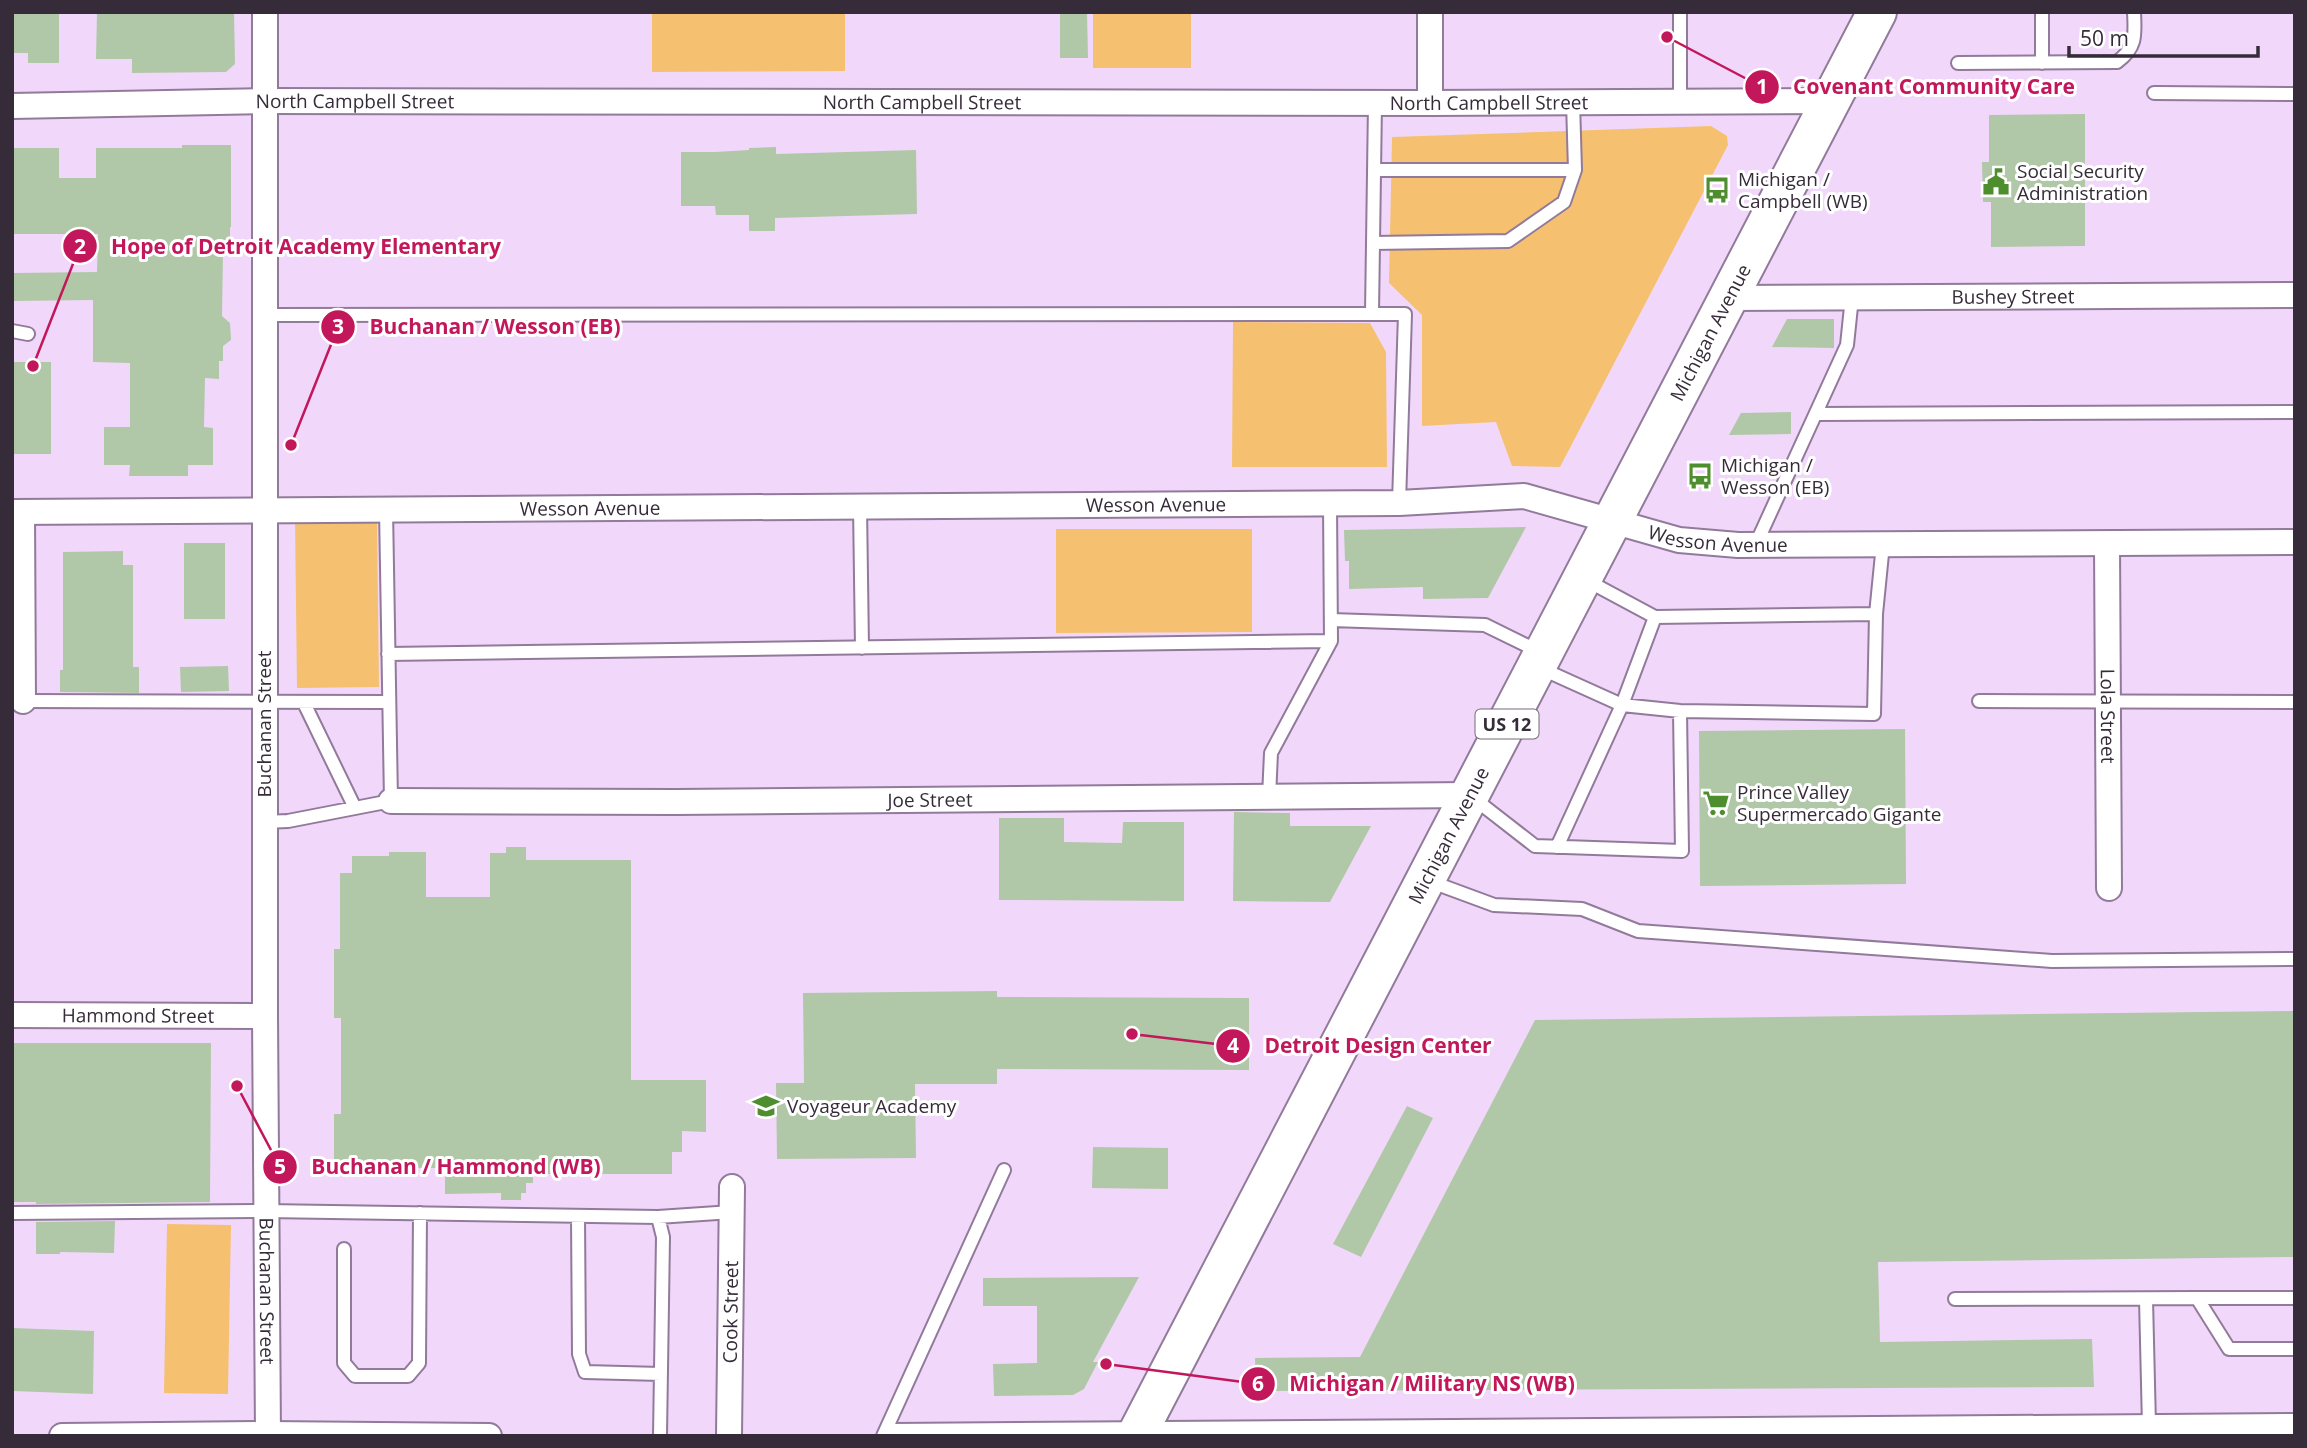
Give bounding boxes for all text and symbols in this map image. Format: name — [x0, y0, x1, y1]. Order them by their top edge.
scale bar — [2069, 14, 2258, 58]
text: 50 m — [2080, 24, 2129, 52]
callout: Covenant Community Care — [1745, 66, 2089, 108]
text: 1 — [1756, 72, 1768, 100]
text: Covenant Community Care — [1793, 72, 2075, 100]
street label: North Campbell Street — [255, 88, 454, 114]
street label: North Campbell Street — [823, 89, 1021, 115]
street label: North Campbell Street — [1390, 89, 1589, 116]
place label: Social Security Administration — [2017, 158, 2148, 206]
place label: Michigan / Campbell (WB) — [1738, 166, 1868, 214]
public building icon: Social Security Administration — [1981, 167, 2011, 197]
bus stop icon: Michigan / Campbell (WB) — [1702, 175, 1732, 205]
callout: Hope of Detroit Academy Elementary — [62, 225, 515, 267]
text: 2 — [74, 232, 86, 260]
text: Hope of Detroit Academy Elementary — [111, 232, 501, 260]
street label: Michigan Avenue — [1664, 259, 1757, 405]
street label: Bushey Street — [1951, 283, 2075, 310]
callout: Buchanan / Wesson (EB) — [320, 306, 634, 348]
text: 3 — [332, 312, 344, 340]
text: Buchanan / Wesson (EB) — [369, 312, 621, 340]
place label: Michigan / Wesson (EB) — [1721, 452, 1829, 500]
bus stop icon: Michigan / Wesson (EB) — [1685, 461, 1715, 491]
street label: Wesson Avenue — [1086, 491, 1226, 518]
street label: Wesson Avenue — [520, 495, 660, 522]
street label: Wesson Avenue — [1645, 519, 1788, 558]
street label: Buchanan Street — [251, 650, 277, 798]
street label: Lola Street — [2095, 669, 2121, 764]
road number: US 12 — [1476, 710, 1538, 738]
street label: Michigan Avenue — [1402, 762, 1495, 908]
place label: Prince Valley Supermercado Gigante — [1737, 779, 1941, 827]
street label: Joe Street — [885, 786, 973, 813]
supermarket icon: Prince Valley Supermercado Gigante — [1701, 788, 1731, 818]
street label: Hammond Street — [62, 1002, 215, 1029]
callout: Detroit Design Center — [1216, 1025, 1506, 1067]
text: 4 — [1227, 1031, 1239, 1059]
text: Detroit Design Center — [1264, 1031, 1492, 1059]
school or university icon: Voyageur Academy — [751, 1091, 781, 1121]
place label: Voyageur Academy — [787, 1093, 957, 1119]
callout: Buchanan / Hammond (WB) — [263, 1146, 615, 1188]
text: 5 — [274, 1152, 286, 1180]
text: Buchanan / Hammond (WB) — [311, 1152, 601, 1180]
street label: Buchanan Street — [253, 1217, 280, 1365]
street label: Cook Street — [717, 1260, 744, 1364]
callout: Michigan / Military NS (WB) — [1241, 1363, 1589, 1405]
text: 6 — [1252, 1369, 1264, 1397]
text: Michigan / Military NS (WB) — [1289, 1369, 1575, 1397]

